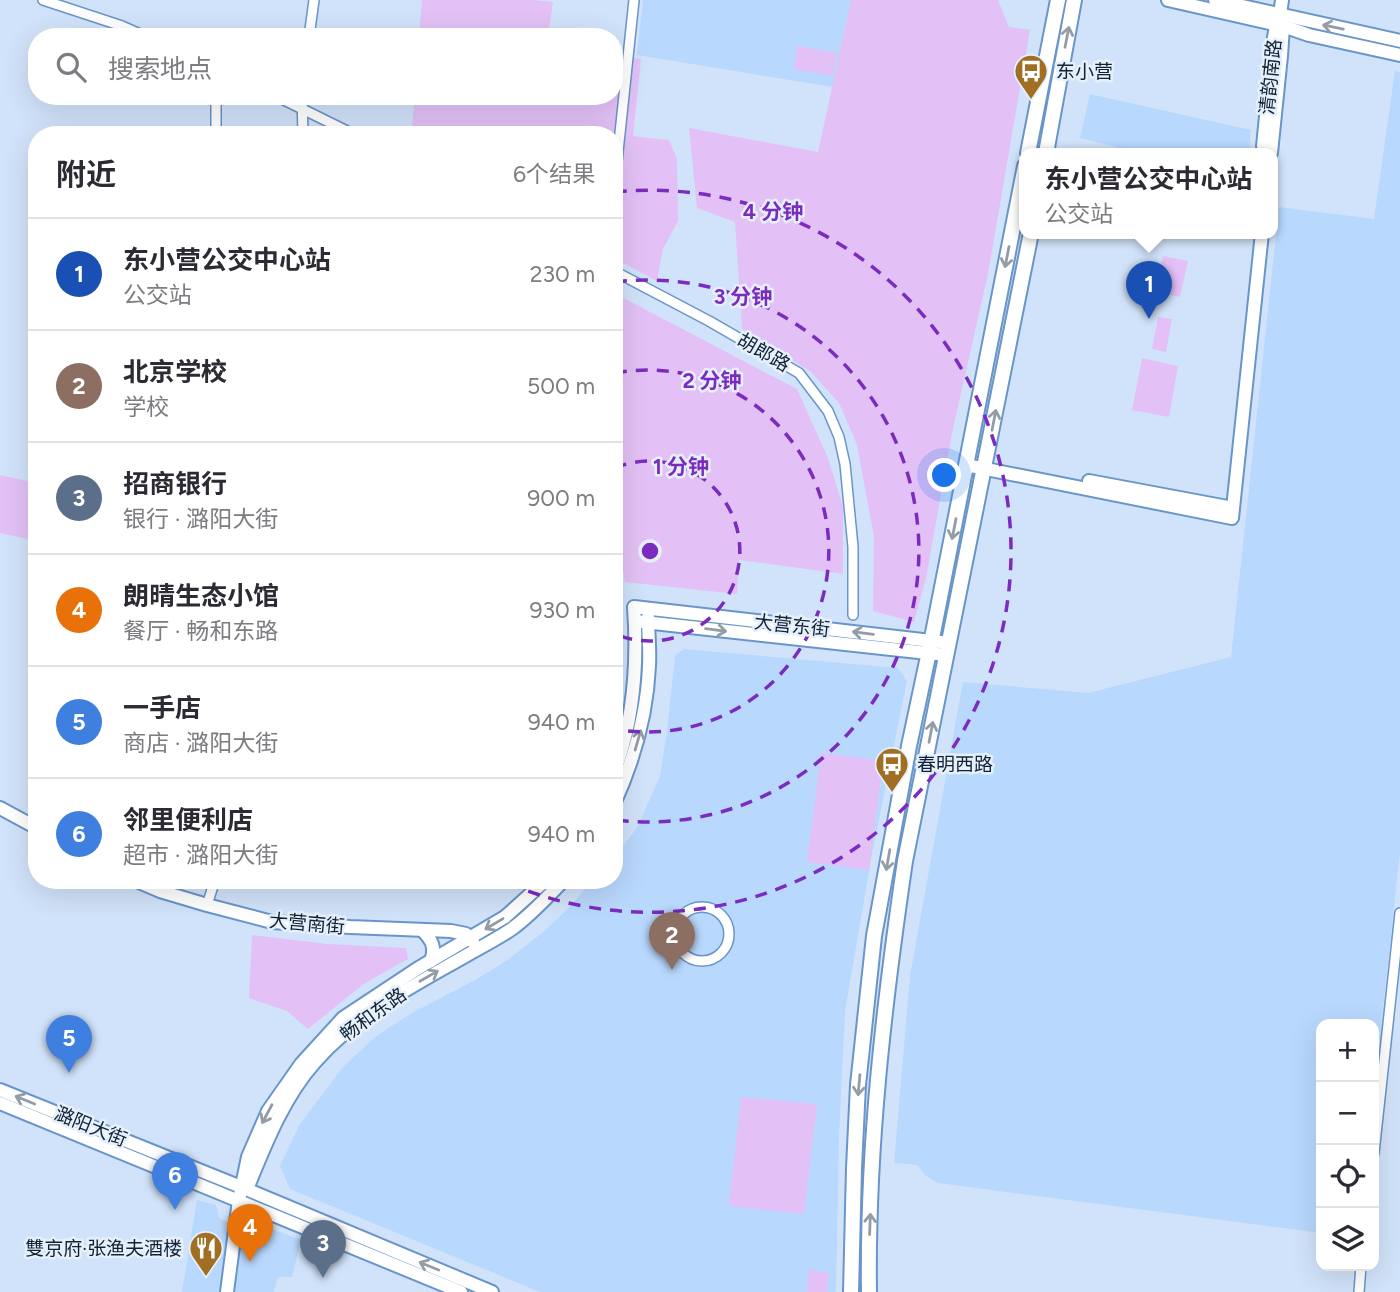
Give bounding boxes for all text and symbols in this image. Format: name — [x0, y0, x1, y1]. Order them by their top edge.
one-way arrow — [1322, 20, 1345, 34]
one-way arrow — [1061, 27, 1075, 49]
search box — [28, 28, 623, 105]
street label: 清韵南路 — [1255, 38, 1286, 116]
icon: search — [52, 48, 90, 86]
bus stop icon: 东小营 — [1012, 52, 1050, 101]
text: 搜索地点 — [108, 53, 212, 85]
place label: 东小营 — [1056, 60, 1113, 83]
popup — [1019, 148, 1278, 239]
text: 附近 — [56, 156, 116, 193]
text: 6个结果 — [513, 160, 595, 188]
text: 东小营公交中心站 — [1044, 163, 1253, 195]
text: 4 分钟 — [743, 199, 803, 224]
text: 公交站 — [1044, 200, 1113, 228]
text: 东小营公交中心站 — [123, 244, 331, 276]
one-way arrow — [1000, 246, 1013, 268]
text: 1 — [74, 260, 84, 288]
text: 230 m — [530, 260, 595, 288]
pin: 1 — [1126, 261, 1172, 319]
text: 公交站 — [123, 281, 192, 309]
text: 3 分钟 — [714, 284, 772, 309]
street label: 胡郎路 — [733, 328, 794, 377]
text: 北京学校 — [123, 356, 227, 388]
text: 2 分钟 — [682, 368, 742, 393]
text: 2 — [72, 372, 86, 400]
text: 500 m — [527, 372, 595, 400]
text: 学校 — [123, 393, 169, 421]
one-way arrow — [988, 409, 1002, 432]
text: 1 分钟 — [653, 454, 709, 479]
your location — [927, 458, 961, 492]
text: 招商银行 — [123, 468, 227, 500]
text: 3 — [73, 484, 85, 512]
text: 900 m — [527, 484, 595, 512]
text: 银行 · 潞阳大街 — [123, 505, 278, 533]
one-way arrow — [946, 517, 960, 540]
centre of rings — [638, 539, 662, 563]
text: 朗晴生态小馆 — [123, 580, 279, 612]
text: 4 — [72, 596, 86, 624]
text: 930 m — [529, 596, 595, 624]
street label: 大营东街 — [753, 610, 831, 641]
text: 餐厅 · 畅和东路 — [123, 617, 278, 645]
one-way arrow — [704, 624, 726, 637]
one-way arrow — [853, 627, 875, 640]
text: 一手店 — [123, 692, 201, 724]
text: 5 — [72, 708, 86, 736]
text: 940 m — [528, 708, 595, 736]
one-way arrow — [925, 721, 938, 744]
text: 商店 · 潞阳大街 — [123, 729, 278, 757]
one-way arrow — [632, 729, 645, 751]
bus stop icon: 春明西路 — [873, 745, 911, 794]
place label: 春明西路 — [917, 753, 993, 776]
text: 邻里便利店 — [123, 804, 253, 836]
text: 6 — [72, 820, 86, 848]
text: 940 m — [528, 820, 595, 848]
text: 超市 · 潞阳大街 — [123, 841, 278, 869]
one-way arrow — [881, 848, 894, 871]
street label: 大营南街 — [268, 909, 346, 938]
pin: 2 — [649, 912, 695, 970]
one-way arrow — [485, 917, 505, 931]
one-way arrow — [419, 969, 439, 983]
street label: 畅和东路 — [336, 983, 411, 1046]
pin: 5 — [46, 1015, 92, 1073]
map controls — [1316, 1019, 1379, 1271]
button: + — [1316, 1019, 1379, 1082]
one-way arrow — [852, 1073, 865, 1096]
button: − — [1316, 1082, 1379, 1145]
one-way arrow — [15, 1092, 36, 1105]
street label: 潞阳大街 — [51, 1102, 130, 1151]
one-way arrow — [260, 1103, 274, 1124]
button: locate — [1316, 1145, 1379, 1208]
pin: 6 — [152, 1152, 198, 1210]
pin: 4 — [227, 1204, 273, 1262]
button: layers — [1316, 1208, 1379, 1271]
one-way arrow — [863, 1213, 876, 1236]
pin: 3 — [300, 1220, 346, 1278]
restaurant icon: 雙京府·张渔夫酒楼 — [187, 1229, 225, 1278]
place label: 雙京府·张渔夫酒楼 — [25, 1237, 182, 1260]
one-way arrow — [419, 1259, 440, 1272]

